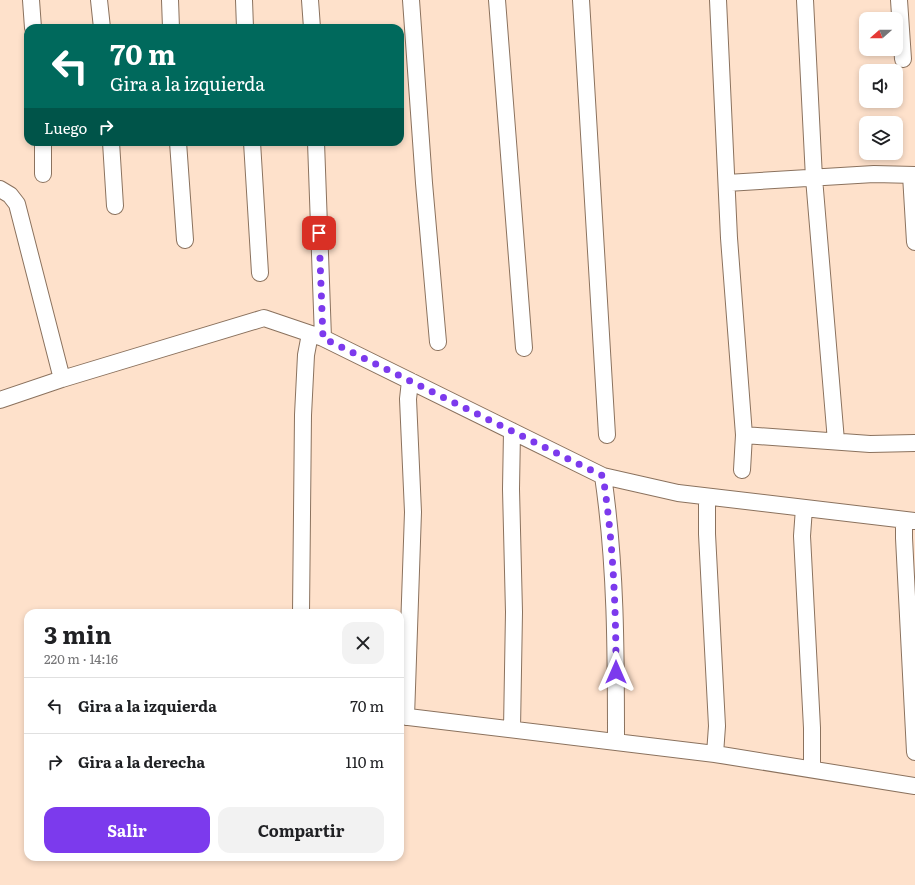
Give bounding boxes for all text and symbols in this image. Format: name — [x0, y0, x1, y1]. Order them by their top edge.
north arrow — [859, 12, 903, 56]
map controls — [859, 12, 903, 160]
text: 70 m — [110, 32, 176, 74]
icon: left — [44, 40, 96, 92]
button: sound — [859, 64, 903, 108]
text: Gira a la izquierda — [110, 70, 265, 97]
text: Luego — [44, 116, 87, 139]
icon: right — [95, 116, 117, 138]
button: layers — [859, 116, 903, 160]
pin — [302, 216, 336, 250]
icon: arrive — [308, 222, 330, 244]
text: 3 min — [44, 616, 112, 651]
button: close — [342, 622, 384, 664]
text: 220 m · 14:16 — [44, 649, 118, 668]
position arrow — [595, 651, 637, 693]
text: Gira a la izquierda — [78, 694, 217, 717]
text: 70 m — [350, 694, 384, 717]
icon: left — [44, 695, 66, 717]
text: Gira a la derecha — [78, 750, 205, 773]
text: 110 m — [346, 750, 384, 773]
icon: right — [44, 751, 66, 773]
button: Salir — [44, 807, 210, 853]
button: Compartir — [218, 807, 384, 853]

